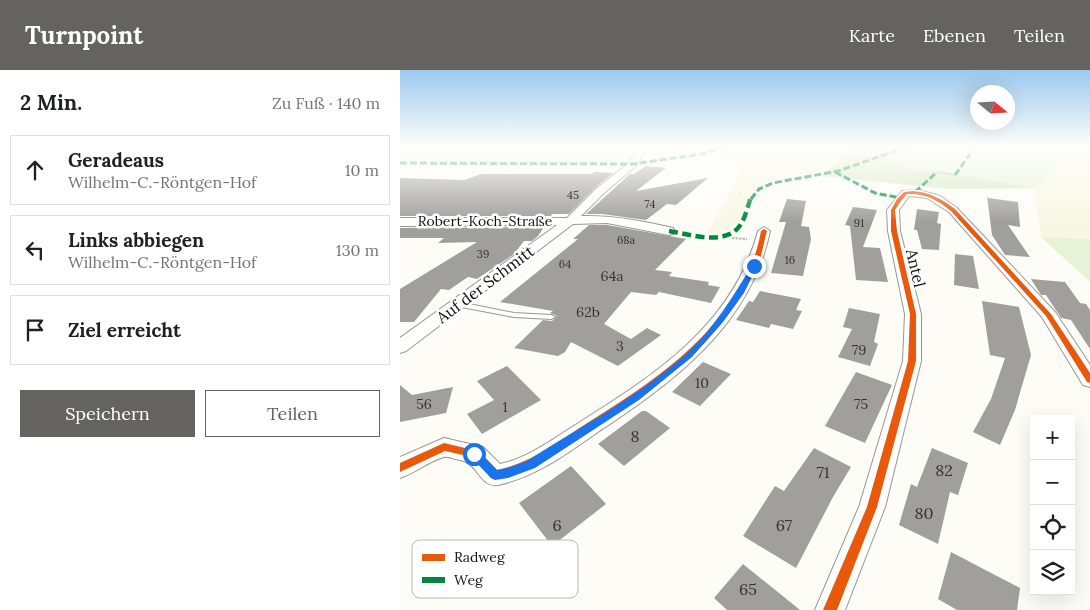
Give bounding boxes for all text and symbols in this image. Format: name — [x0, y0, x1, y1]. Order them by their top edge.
text: Turnpoint — [25, 20, 143, 51]
text: Karte — [849, 24, 895, 47]
text: Ebenen — [923, 24, 986, 47]
text: Teilen — [1014, 24, 1065, 47]
north arrow — [970, 85, 1015, 130]
text: 2 Min. — [20, 89, 82, 116]
text: Zu Fuß · 140 m — [272, 93, 380, 113]
text: Geradeaus — [68, 148, 164, 172]
icon: ahead — [21, 156, 49, 184]
text: 10 m — [345, 160, 379, 180]
text: Wilhelm-C.-Röntgen-Hof — [68, 172, 257, 192]
house number: 45 — [567, 188, 579, 202]
house number: 74 — [645, 197, 655, 211]
street label: Robert-Koch-Straße — [418, 212, 553, 230]
house number: 91 — [854, 216, 864, 230]
text: Links abbiegen — [68, 228, 204, 252]
house number: 68a — [617, 233, 635, 247]
icon: left — [21, 236, 49, 264]
text: 130 m — [336, 240, 379, 260]
street label: Auf der Schmitt — [431, 240, 539, 328]
street label: Antel — [902, 246, 930, 289]
house number: 39 — [477, 247, 489, 261]
text: Wilhelm-C.-Röntgen-Hof — [68, 252, 257, 272]
house number: 16 — [785, 253, 795, 267]
route end — [743, 255, 766, 278]
house number: 64 — [559, 257, 571, 271]
house number: 64a — [601, 267, 623, 285]
house number: 62b — [576, 303, 600, 321]
icon: arrive — [21, 316, 49, 344]
text: Ziel erreicht — [68, 318, 181, 342]
house number: 3 — [616, 337, 624, 355]
house number: 79 — [852, 341, 866, 359]
house number: 10 — [695, 374, 709, 392]
button: Speichern — [20, 390, 195, 437]
button: Teilen — [205, 390, 380, 437]
house number: 56 — [416, 395, 432, 413]
house number: 75 — [854, 395, 868, 413]
house number: 1 — [502, 398, 508, 416]
map controls — [1030, 415, 1075, 595]
button: + — [1030, 415, 1075, 460]
house number: 8 — [631, 426, 640, 446]
route start — [463, 443, 486, 466]
house number: 82 — [935, 460, 953, 480]
button: − — [1030, 460, 1075, 505]
house number: 71 — [816, 462, 830, 482]
house number: 80 — [915, 503, 934, 523]
button: locate — [1030, 505, 1075, 550]
house number: 6 — [552, 515, 562, 535]
house number: 67 — [776, 515, 793, 535]
legend — [412, 540, 578, 598]
text: Radweg — [454, 548, 505, 566]
button: layers — [1030, 550, 1075, 595]
text: Weg — [454, 571, 483, 589]
house number: 65 — [739, 579, 757, 599]

